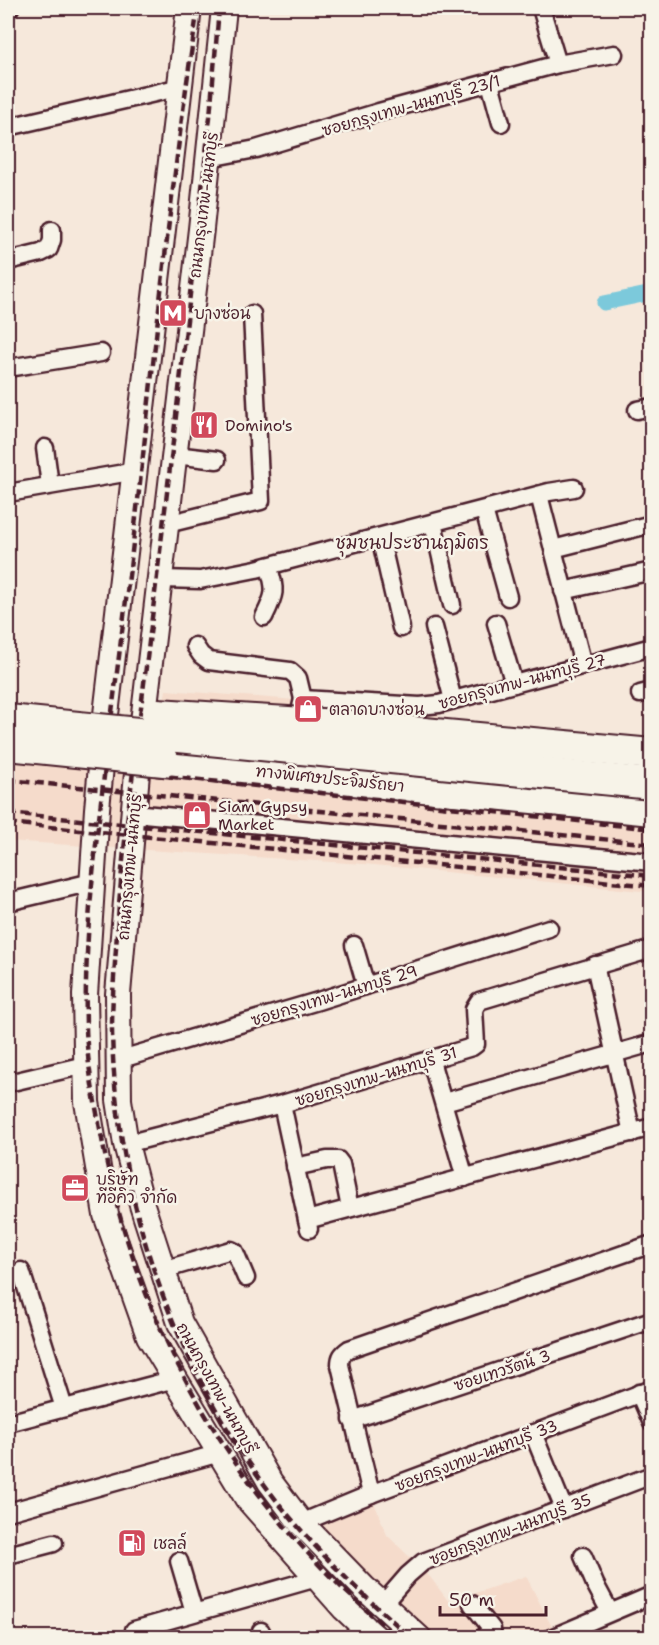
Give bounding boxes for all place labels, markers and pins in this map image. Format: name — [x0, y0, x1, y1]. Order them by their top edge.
metro station icon: บางซ่อน — [157, 297, 189, 329]
place label: บางซ่อน — [194, 302, 251, 324]
restaurant icon: Domino's — [188, 409, 220, 441]
place label: Domino's — [225, 415, 293, 436]
shop icon: ตลาดบางซ่อน — [292, 693, 324, 725]
place label: ตลาดบางซ่อน — [329, 698, 425, 720]
place label: Siam Gypsy Market — [218, 796, 307, 835]
shop icon: Siam Gypsy Market — [181, 799, 213, 831]
place label: บริษัท ทีอีคิว จำกัด — [96, 1169, 177, 1208]
office icon: บริษัท ทีอีคิว จำกัด — [59, 1172, 91, 1204]
fuel station icon: เชลล์ — [116, 1527, 148, 1559]
place label: เชลล์ — [153, 1532, 187, 1554]

